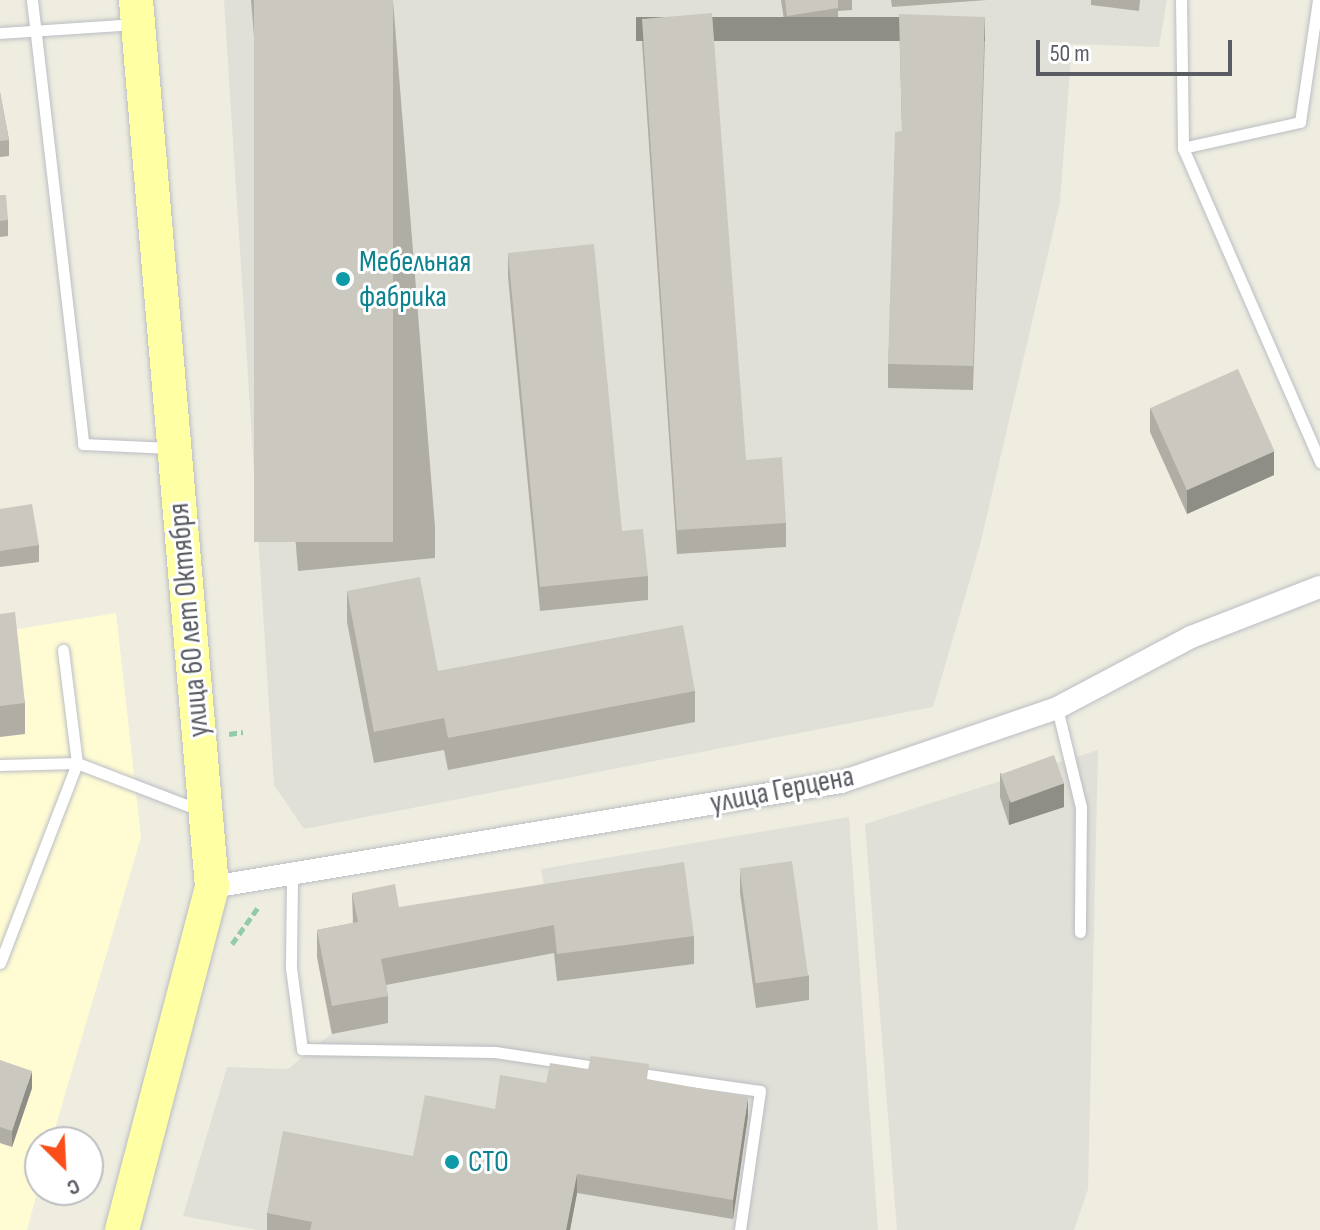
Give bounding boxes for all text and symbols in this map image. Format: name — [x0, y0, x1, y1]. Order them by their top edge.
scale bar — [1040, 24, 1236, 74]
text: 50 m — [1050, 39, 1090, 68]
place label: Мебельная фабрика — [359, 244, 471, 314]
marker: Мебельная фабрика — [334, 270, 352, 288]
street label: улица 60 лет Октября — [161, 501, 217, 739]
street label: улица Герцена — [707, 758, 857, 822]
north arrow — [24, 1126, 104, 1206]
place label: СТО — [468, 1144, 509, 1180]
marker: СТО — [443, 1153, 461, 1171]
text: С — [63, 1172, 84, 1201]

